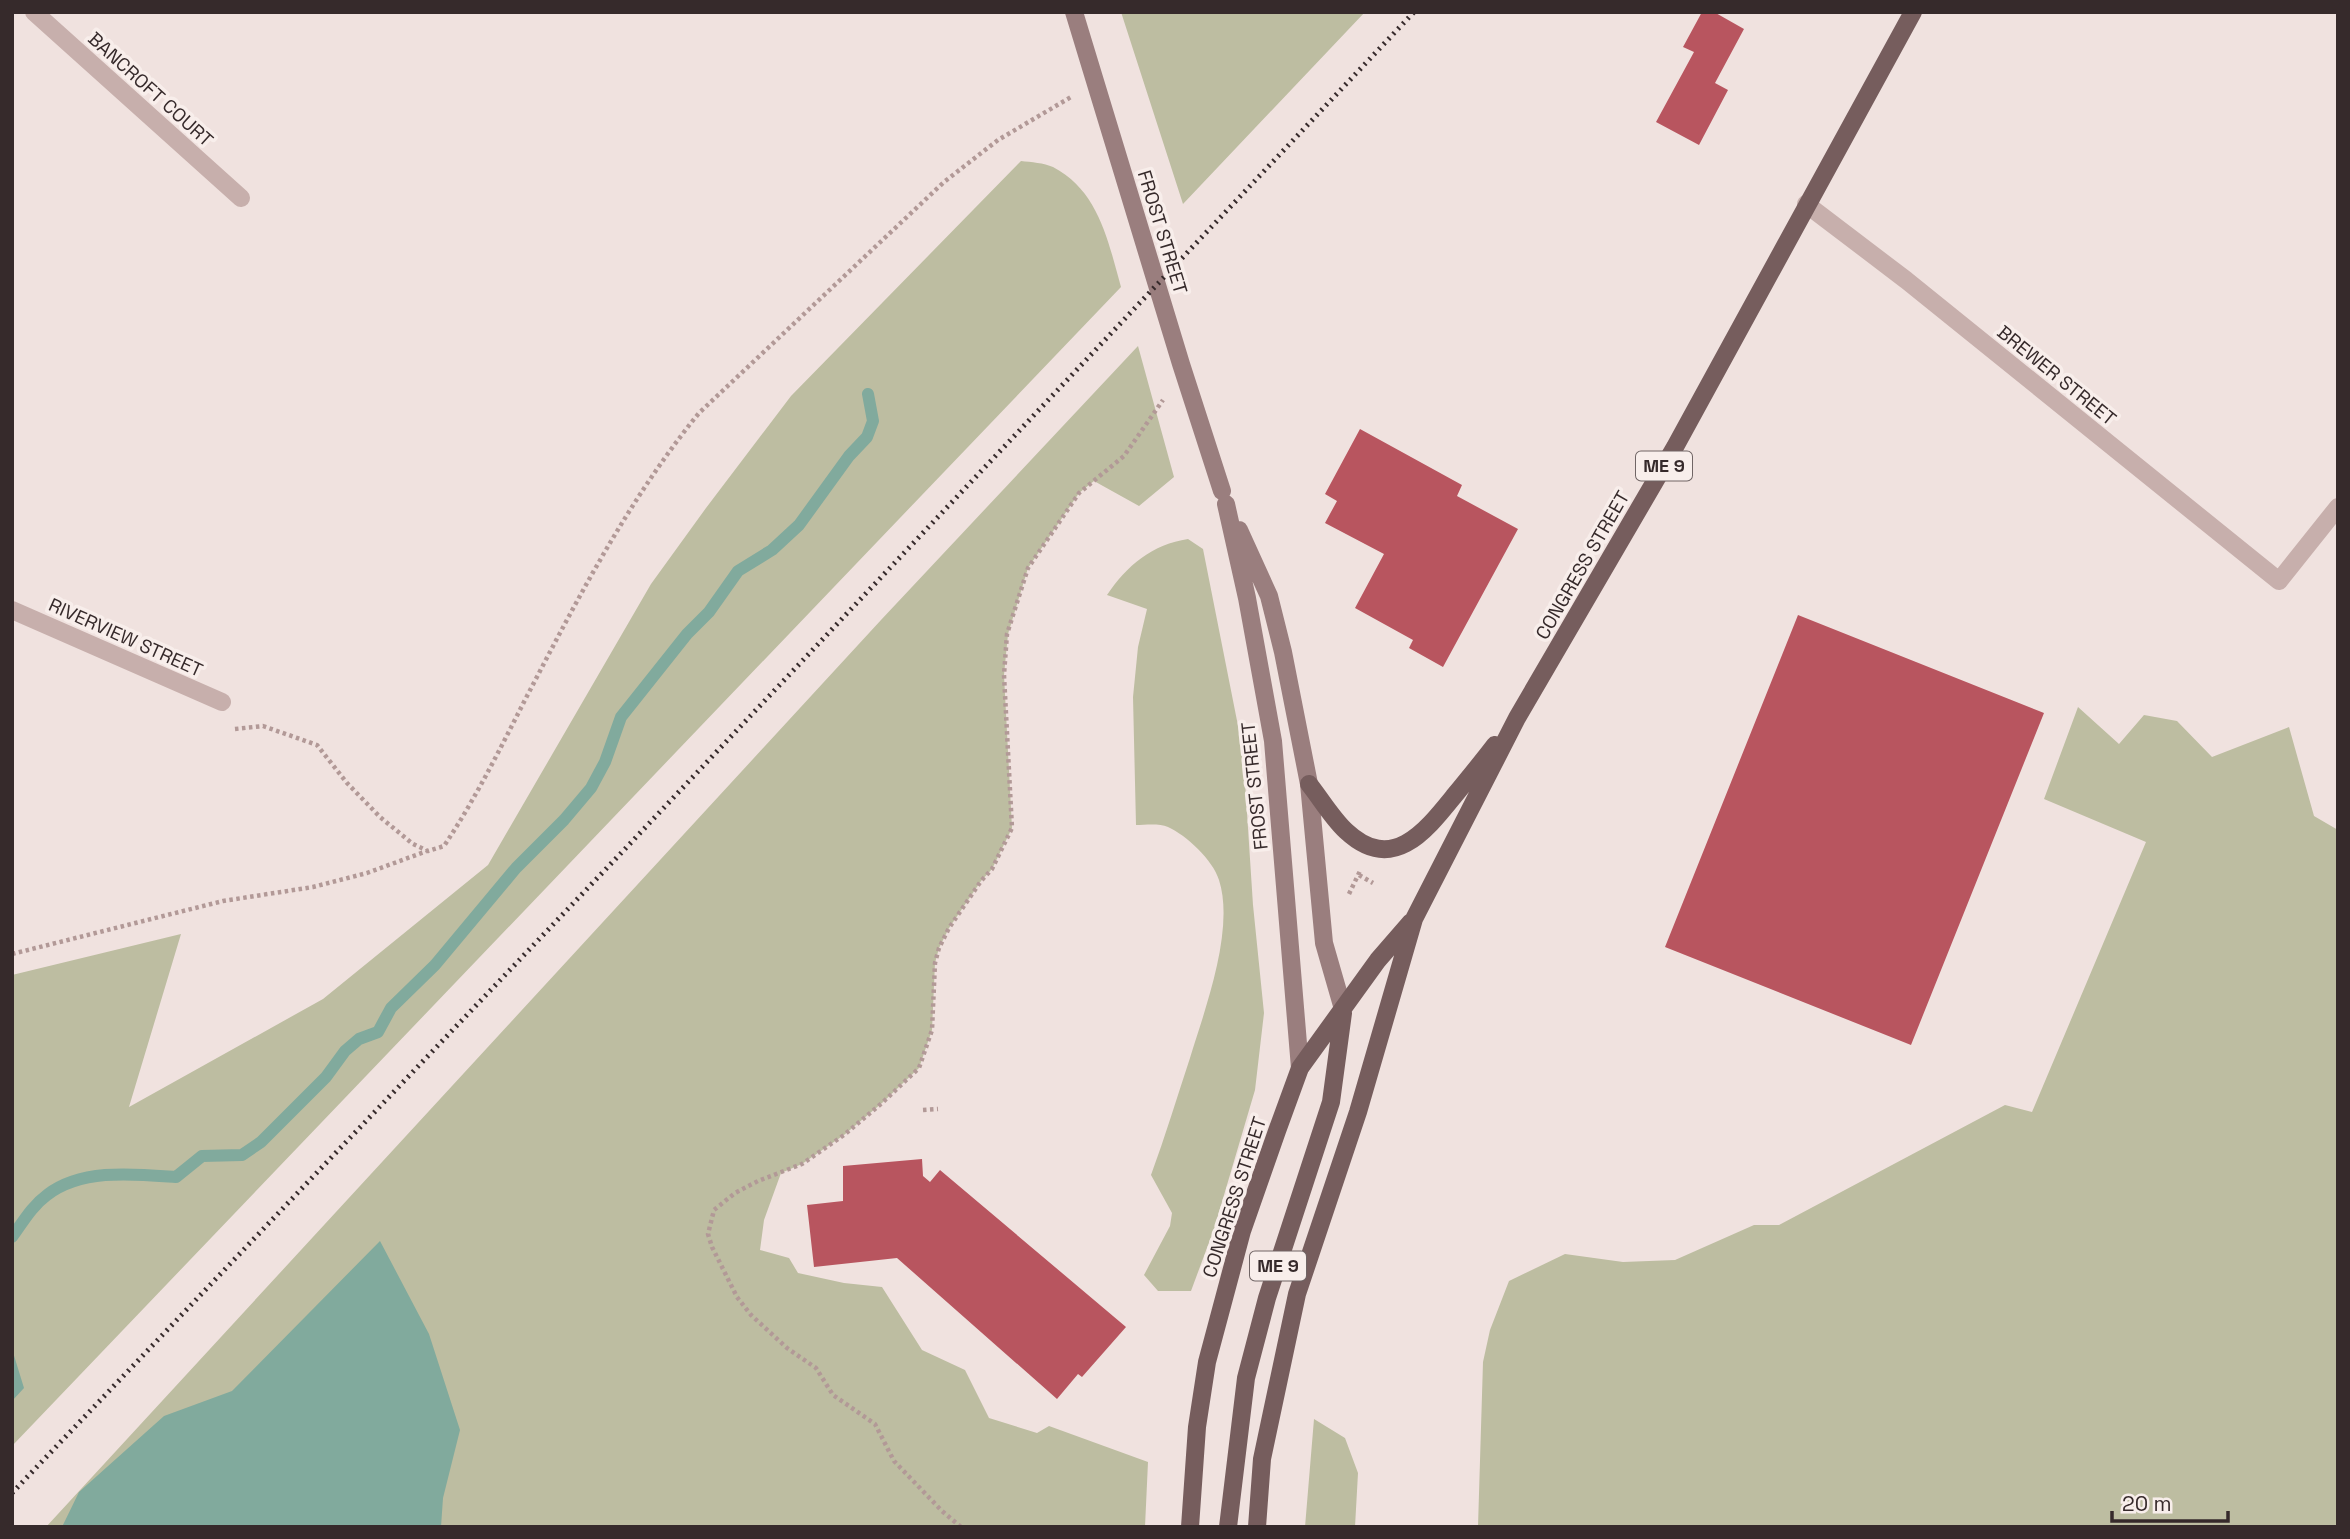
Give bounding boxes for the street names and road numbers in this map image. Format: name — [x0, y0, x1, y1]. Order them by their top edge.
street label: BANCROFT COURT — [83, 26, 219, 152]
street label: FROST STREET — [1132, 167, 1193, 297]
street label: BREWER STREET — [1992, 320, 2121, 431]
road number: ME 9 — [1636, 452, 1692, 480]
street label: CONGRESS STREET — [1530, 486, 1635, 644]
street label: RIVERVIEW STREET — [45, 592, 207, 683]
street label: FROST STREET — [1235, 721, 1274, 851]
street label: CONGRESS STREET — [1197, 1114, 1272, 1281]
road number: ME 9 — [1250, 1252, 1306, 1280]

